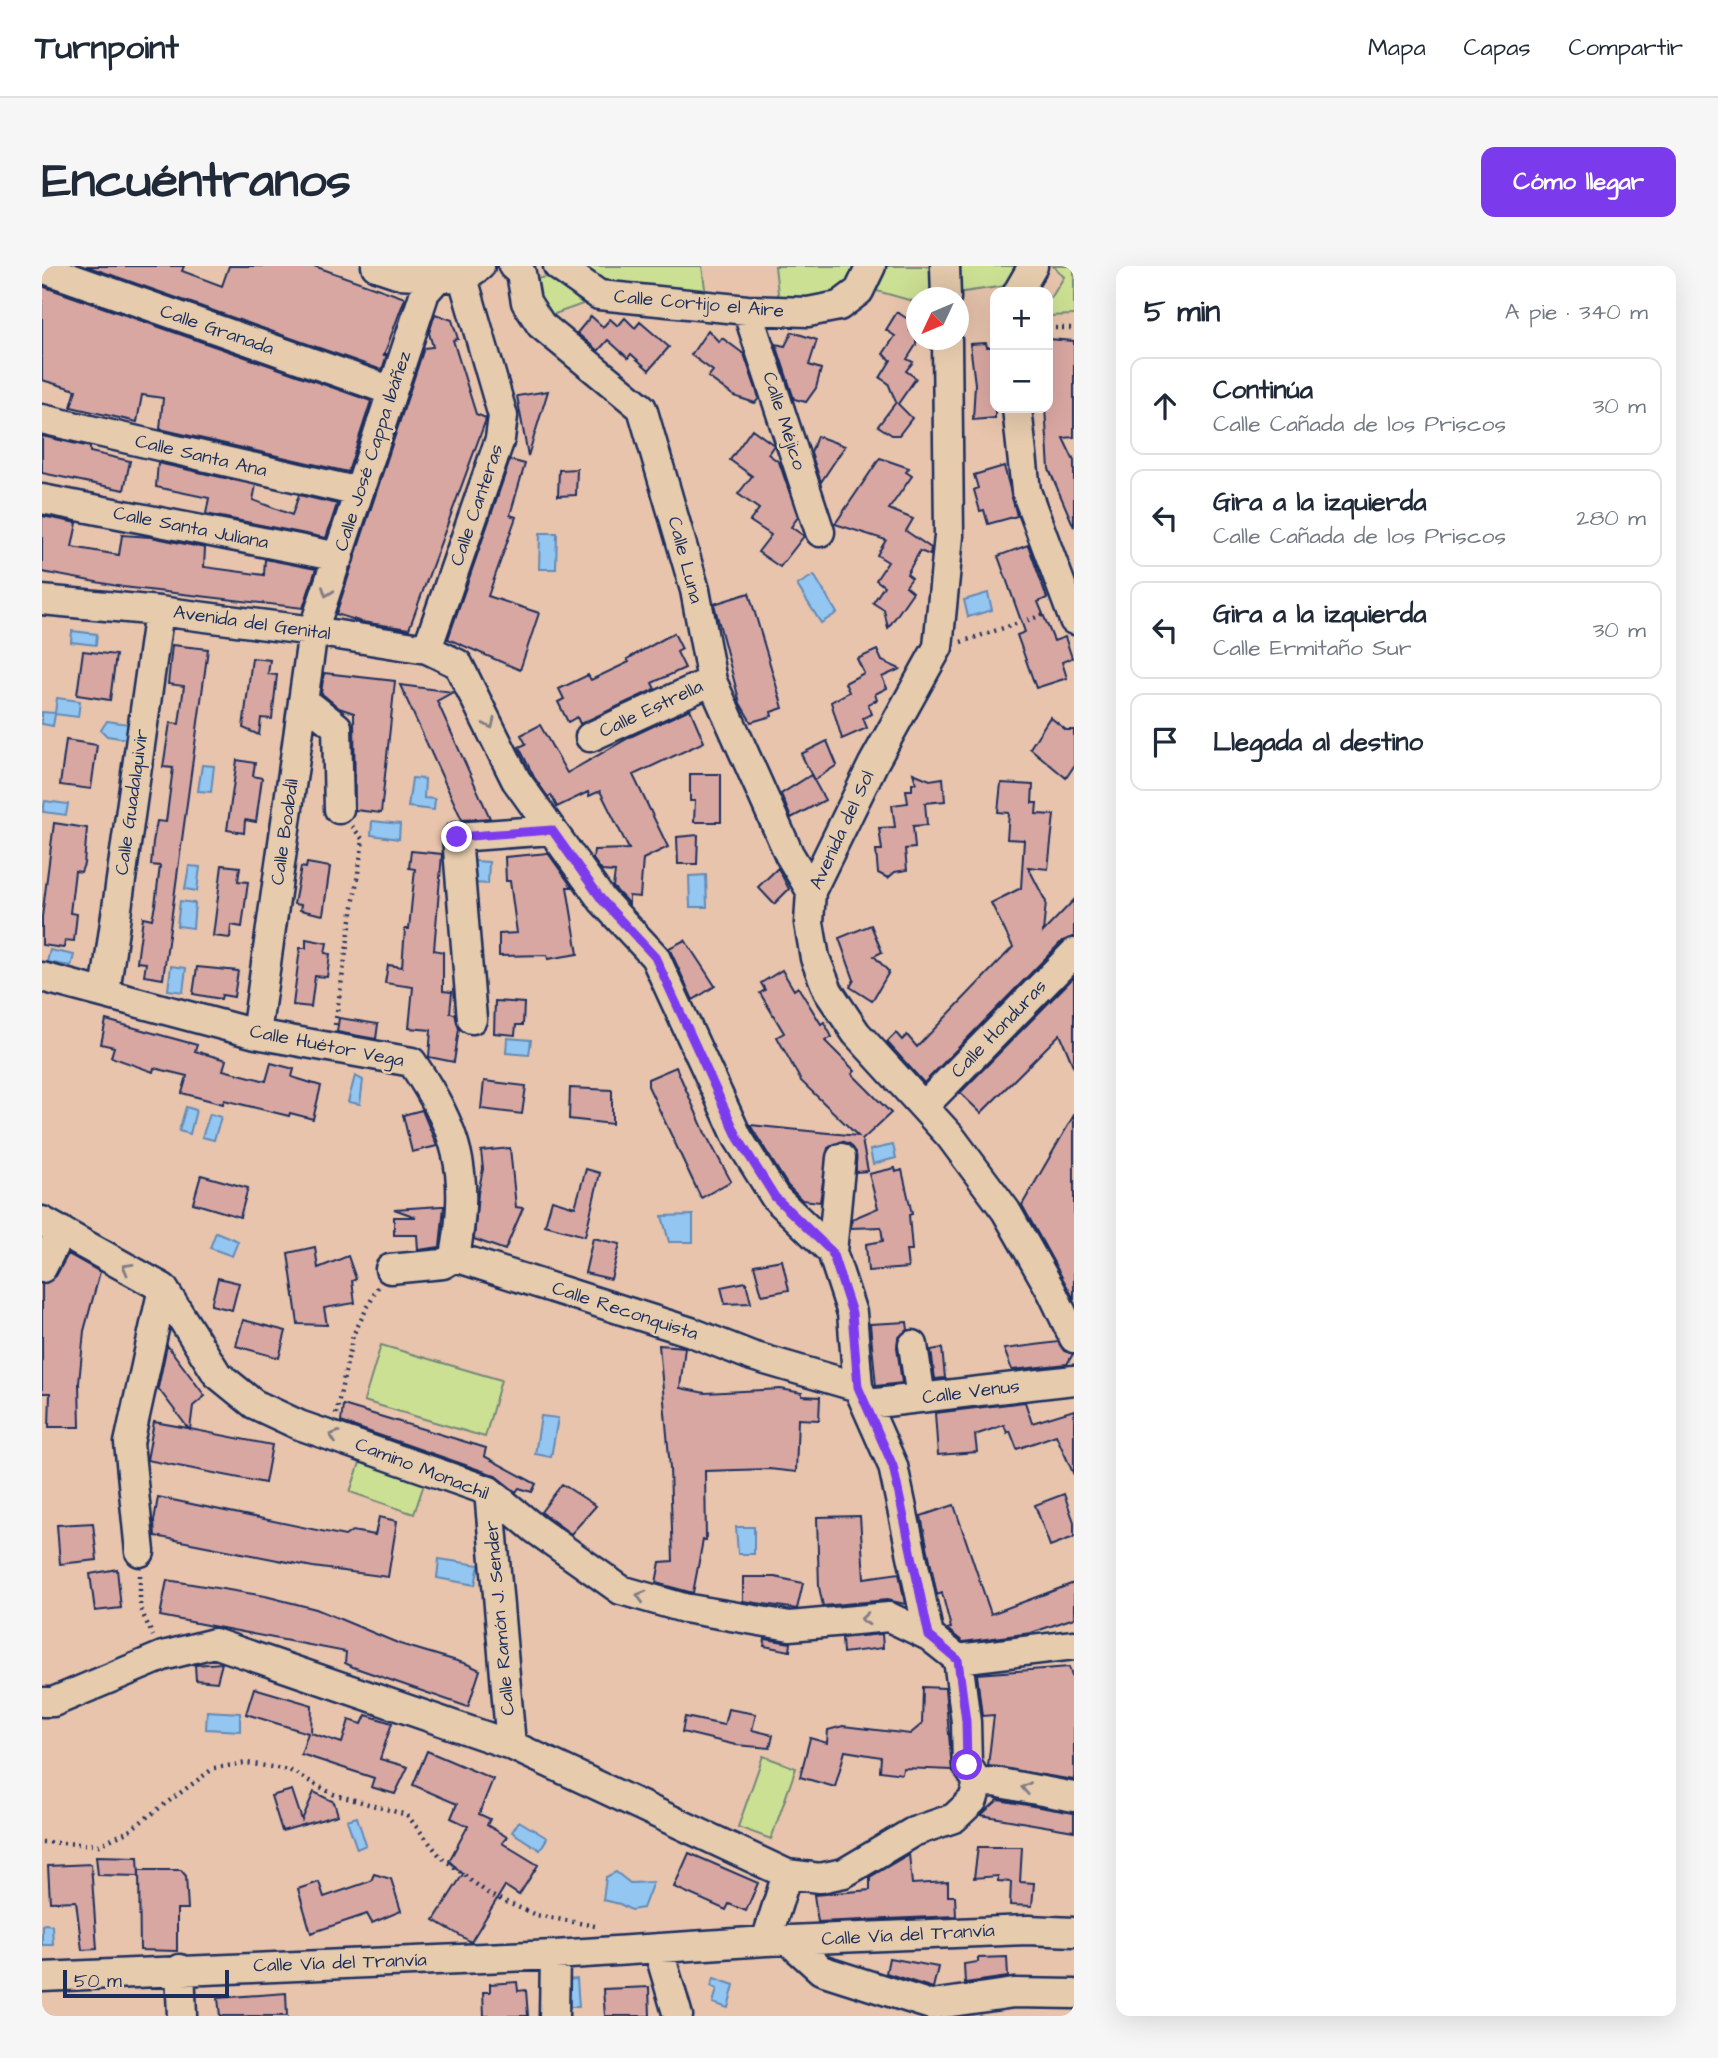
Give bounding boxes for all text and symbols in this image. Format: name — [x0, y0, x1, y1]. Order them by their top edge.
text: Turnpoint — [35, 25, 179, 71]
text: Mapa — [1368, 31, 1426, 65]
text: Capas — [1464, 31, 1530, 65]
text: Compartir — [1568, 31, 1683, 65]
button: Cómo llegar — [1481, 147, 1676, 217]
text: Encuéntranos — [42, 148, 351, 216]
street label: Calle Cortijo el Aire — [613, 283, 785, 325]
north arrow — [906, 287, 969, 350]
map controls — [990, 287, 1053, 413]
button: + — [990, 287, 1053, 350]
text: 5 min — [1144, 291, 1220, 333]
text: A pie · 340 m — [1505, 296, 1648, 328]
street label: Calle Granada — [156, 298, 278, 362]
street label: Calle José Cappa Ibáñez — [328, 347, 418, 555]
button: − — [990, 350, 1053, 413]
street label: Calle Méjico — [755, 368, 813, 474]
text: Continúa — [1213, 372, 1313, 408]
icon: ahead — [1146, 387, 1184, 425]
text: 30 m — [1593, 390, 1646, 422]
text: Calle Cañada de los Priscos — [1213, 408, 1506, 440]
street label: Calle Santa Ana — [132, 428, 270, 484]
street label: Calle Canteras — [444, 440, 510, 570]
text: Gira a la izquierda — [1213, 484, 1427, 520]
icon: left — [1146, 499, 1184, 537]
street label: Calle Santa Juliana — [111, 500, 271, 556]
text: 280 m — [1576, 502, 1646, 534]
street label: Calle Luna — [660, 514, 710, 607]
text: Calle Cañada de los Priscos — [1213, 520, 1506, 552]
one-way arrow — [321, 585, 335, 597]
text: Gira a la izquierda — [1213, 596, 1427, 632]
street label: Avenida del Genital — [172, 599, 332, 647]
icon: left — [1146, 611, 1184, 649]
text: 30 m — [1593, 614, 1646, 646]
text: Calle Ermitaño Sur — [1213, 632, 1411, 664]
street label: Calle Estrella — [595, 673, 708, 745]
one-way arrow — [481, 717, 495, 729]
icon: arrive — [1146, 723, 1184, 761]
text: Llegada al destino — [1213, 724, 1423, 760]
street label: Calle Guadalquivir — [108, 727, 156, 877]
street label: Avenida del Sol — [803, 766, 881, 894]
street label: Calle Boabdil — [264, 777, 306, 887]
route end — [441, 821, 472, 852]
street label: Calle Honduras — [945, 974, 1053, 1084]
street label: Calle Huétor Vega — [247, 1018, 407, 1075]
one-way arrow — [122, 1263, 135, 1276]
street label: Calle Reconquista — [548, 1275, 702, 1347]
street label: Calle Venus — [921, 1373, 1021, 1411]
one-way arrow — [329, 1430, 341, 1444]
street label: Camino Monachil — [351, 1431, 493, 1507]
street label: Calle Ramón J. Sender — [478, 1519, 522, 1717]
one-way arrow — [635, 1589, 647, 1604]
one-way arrow — [859, 1611, 870, 1626]
route start — [951, 1749, 982, 1780]
one-way arrow — [1020, 1781, 1032, 1796]
street label: Calle Vía del Tranvía — [821, 1917, 996, 1953]
street label: Calle Vía del Tranvía — [253, 1946, 428, 1980]
scale bar — [63, 1967, 229, 1999]
text: 50 m — [74, 1968, 122, 1995]

